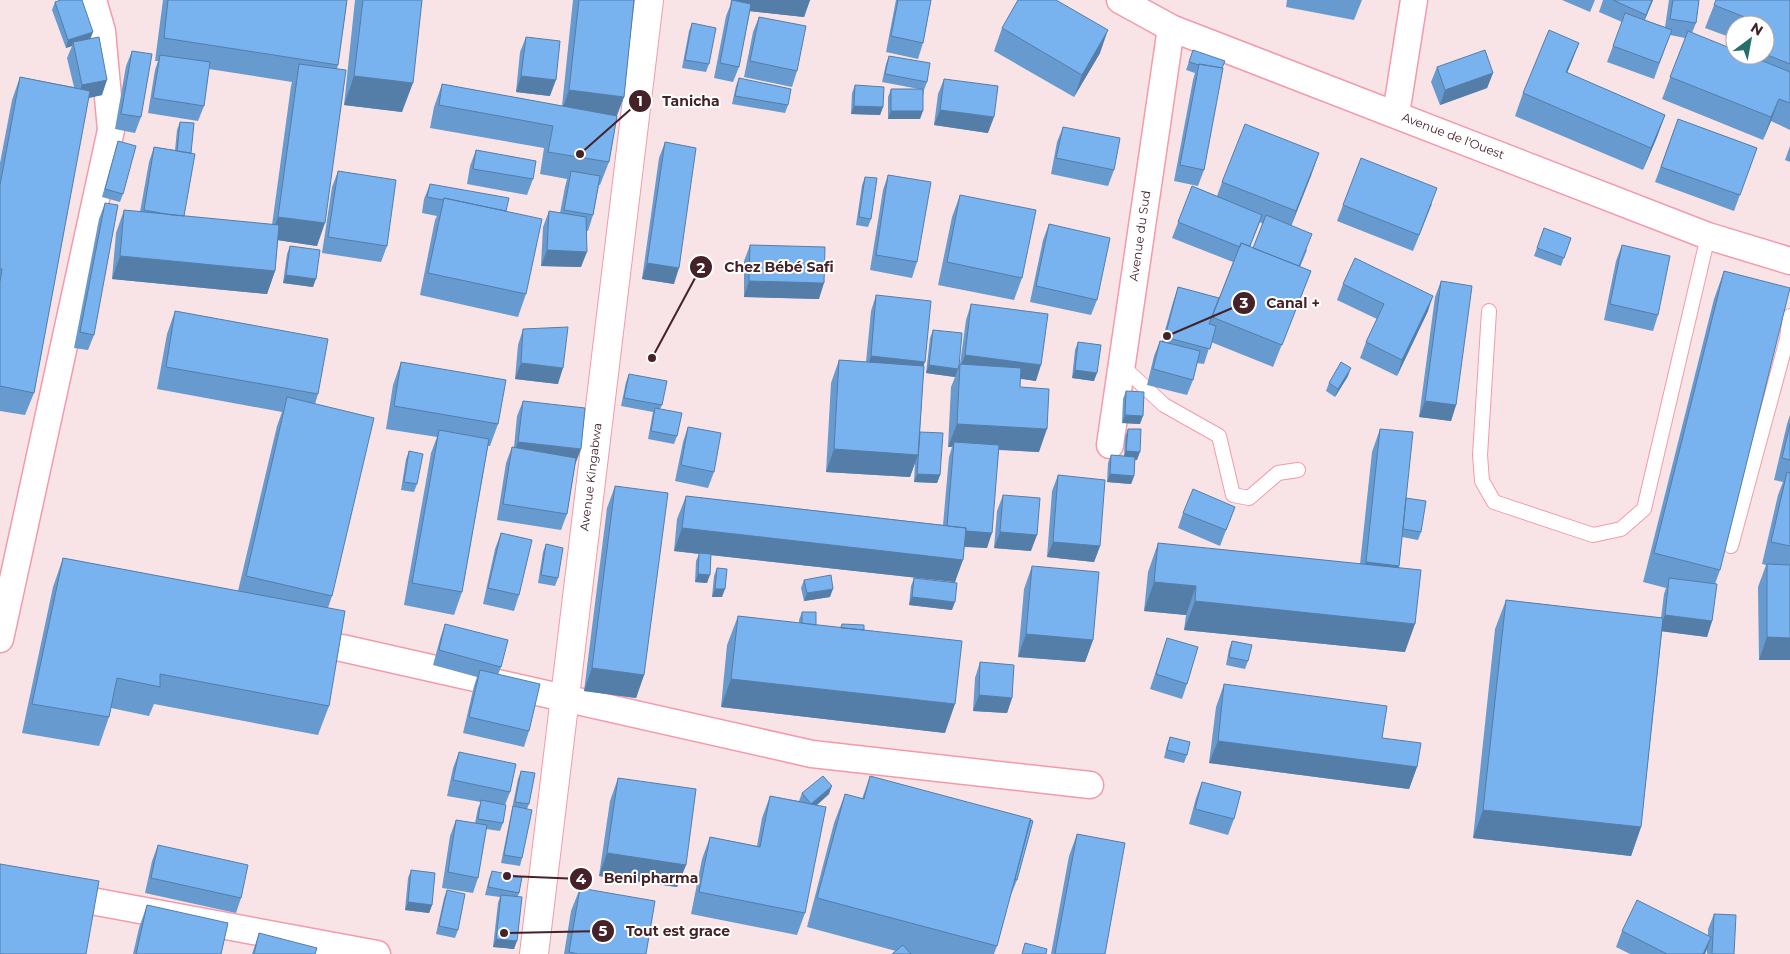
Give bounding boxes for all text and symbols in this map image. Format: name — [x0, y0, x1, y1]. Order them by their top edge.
north arrow — [1725, 15, 1775, 65]
text: N — [1747, 18, 1766, 40]
callout: Tanicha — [628, 86, 730, 115]
text: 1 — [637, 91, 643, 110]
text: Tanicha — [662, 92, 720, 110]
street label: Avenue de l'Ouest — [1400, 109, 1507, 162]
street label: Avenue du Sud — [1126, 190, 1153, 282]
callout: Chez Bébé Safi — [689, 253, 843, 282]
text: 2 — [697, 258, 706, 277]
text: Chez Bébé Safi — [724, 258, 834, 276]
callout: Canal + — [1231, 288, 1330, 317]
text: 3 — [1239, 293, 1249, 312]
text: Canal + — [1266, 294, 1320, 312]
street label: Avenue Kingabwa — [576, 422, 605, 532]
callout: Beni pharma — [569, 864, 709, 893]
text: 4 — [576, 869, 587, 888]
text: Beni pharma — [604, 869, 698, 887]
callout: Tout est grace — [591, 917, 740, 946]
text: 5 — [599, 921, 608, 940]
text: Tout est grace — [626, 922, 730, 940]

